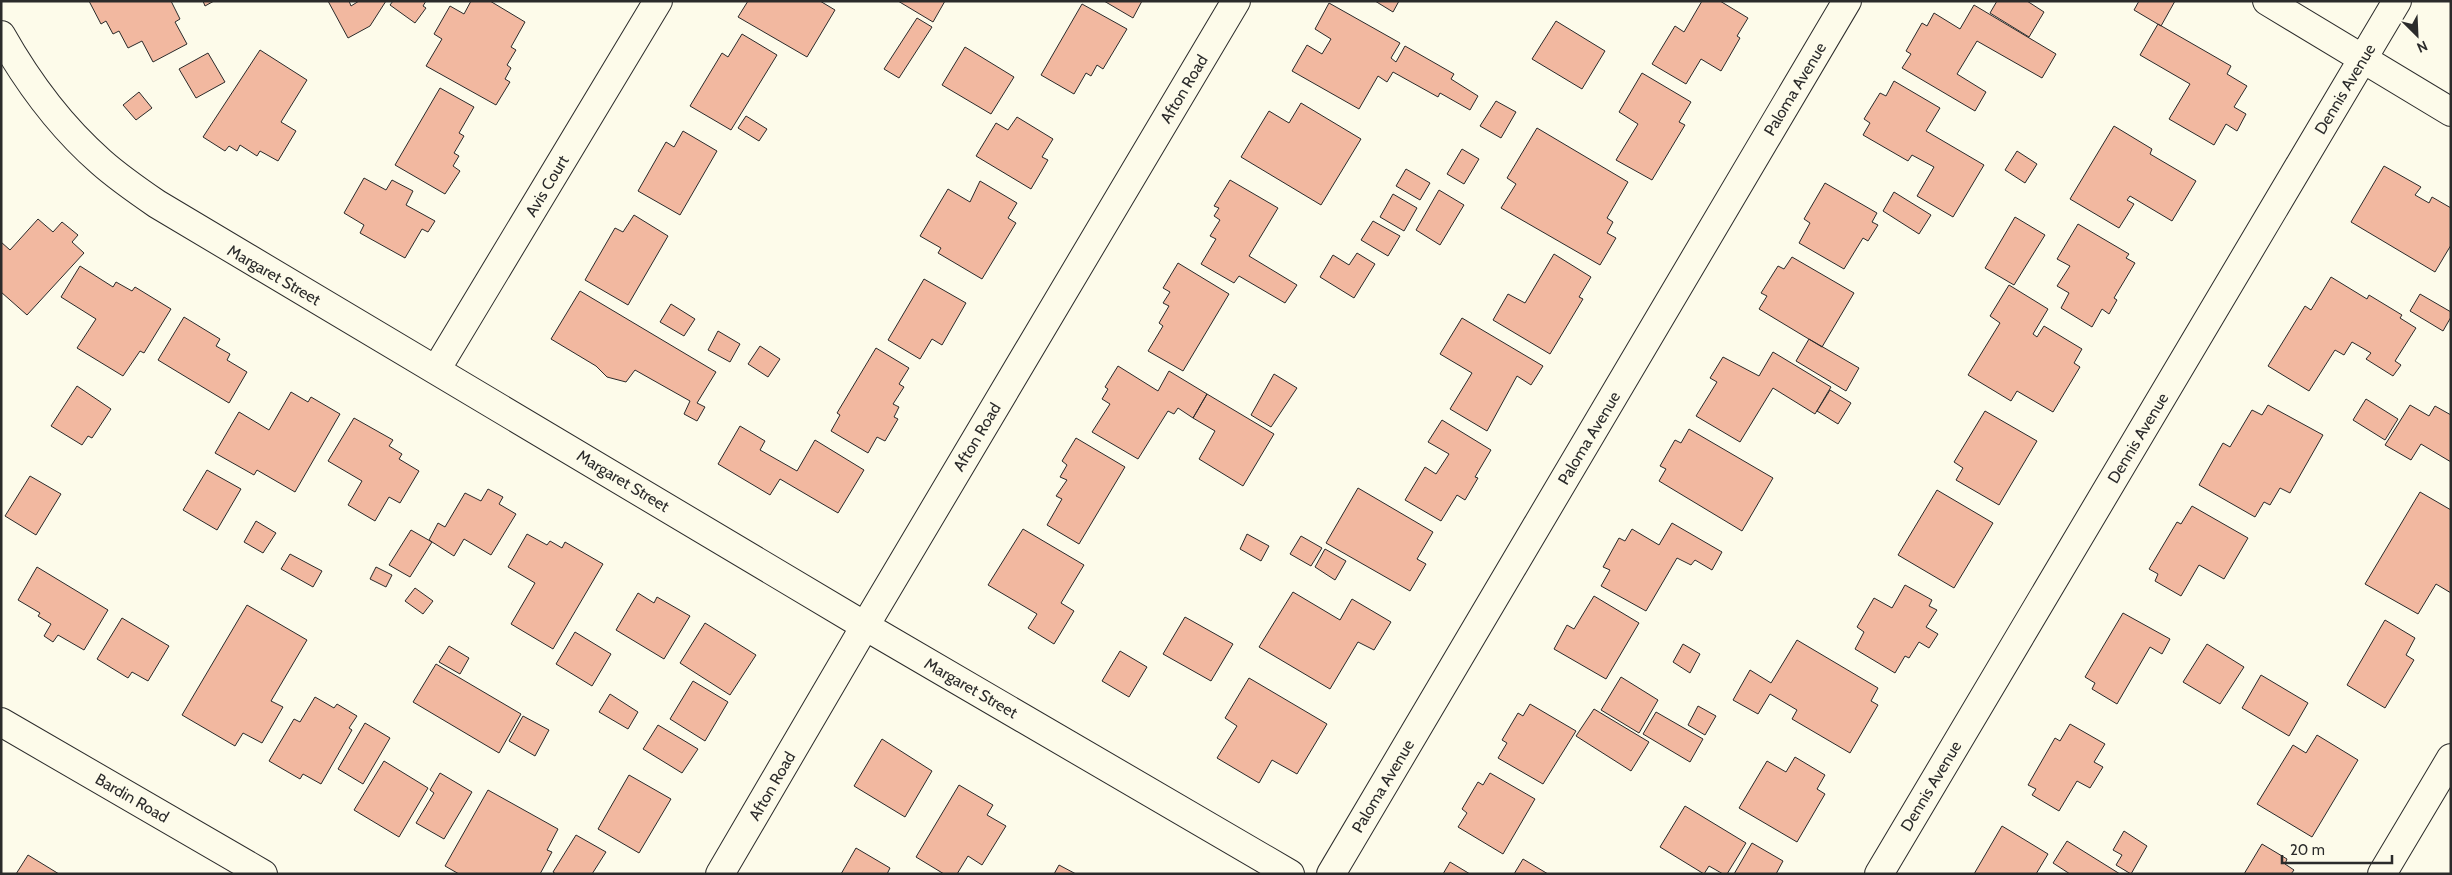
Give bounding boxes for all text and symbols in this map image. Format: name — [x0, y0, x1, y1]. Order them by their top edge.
north arrow — [2392, 10, 2442, 60]
text: N — [2414, 37, 2430, 57]
street label: Paloma Avenue — [1760, 39, 1830, 139]
street label: Dennis Avenue — [2311, 40, 2379, 138]
street label: Afton Road — [1156, 51, 1212, 127]
street label: Avis Court — [521, 151, 573, 220]
street label: Margaret Street — [224, 241, 324, 310]
street label: Paloma Avenue — [1554, 388, 1624, 488]
street label: Dennis Avenue — [2104, 389, 2172, 487]
street label: Afton Road — [949, 399, 1005, 475]
street label: Margaret Street — [573, 446, 673, 516]
street label: Margaret Street — [921, 654, 1021, 723]
street label: Paloma Avenue — [1348, 736, 1418, 836]
street label: Dennis Avenue — [1897, 737, 1965, 835]
street label: Afton Road — [745, 748, 799, 824]
street label: Bardin Road — [92, 769, 172, 827]
scale bar — [2282, 832, 2392, 864]
text: 20 m — [2290, 841, 2325, 859]

